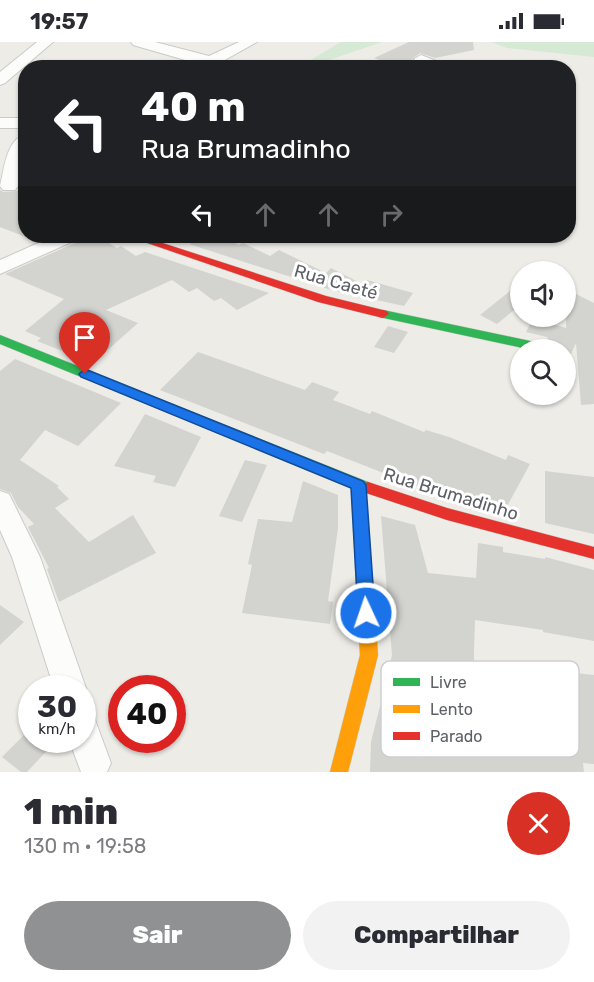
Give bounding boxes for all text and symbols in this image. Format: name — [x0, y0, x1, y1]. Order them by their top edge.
text: 19:57 — [30, 8, 88, 35]
text: 40 m — [141, 82, 246, 132]
icon: left — [42, 84, 120, 162]
text: Rua Brumadinho — [141, 133, 351, 165]
icon: left — [186, 198, 219, 231]
icon: ahead — [249, 198, 282, 231]
icon: ahead — [312, 198, 345, 231]
icon: right — [375, 198, 408, 231]
street label: Rua Caeté — [292, 260, 380, 304]
map controls — [510, 261, 576, 405]
button: sound — [510, 261, 576, 327]
pin — [59, 312, 110, 374]
icon: arrive — [68, 321, 101, 354]
button: search — [510, 339, 576, 405]
street label: Rua Brumadinho — [381, 463, 521, 525]
position arrow — [334, 581, 398, 645]
legend — [381, 661, 579, 757]
text: Livre — [430, 673, 467, 692]
speed limit sign: 40 — [108, 675, 186, 753]
text: 30 — [37, 689, 77, 725]
text: Lento — [430, 700, 473, 719]
text: km/h — [38, 720, 76, 738]
text: Parado — [430, 727, 482, 746]
text: 1 min — [24, 790, 118, 833]
button: close — [507, 792, 570, 855]
text: 130 m · 19:58 — [24, 834, 147, 858]
button: Sair — [24, 901, 291, 970]
button: Compartilhar — [303, 901, 570, 970]

